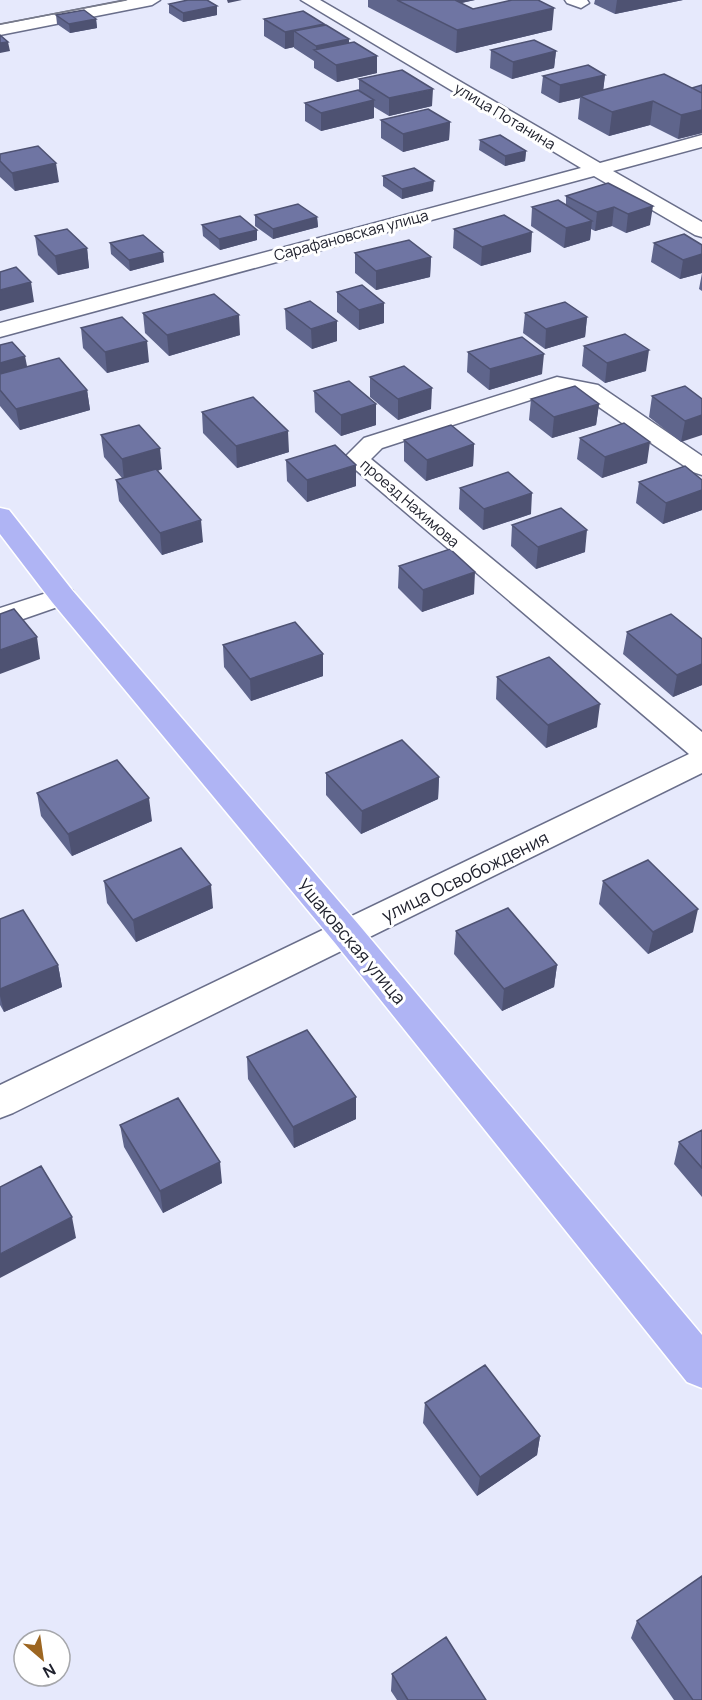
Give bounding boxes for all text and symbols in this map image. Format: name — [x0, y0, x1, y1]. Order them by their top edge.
street label: улица Потанина — [450, 77, 560, 155]
street label: Сарафановская улица — [272, 204, 430, 266]
street label: проезд Нахимова — [356, 454, 464, 552]
street label: улица Освобождения — [377, 825, 553, 927]
street label: Ушаковская улица — [292, 873, 412, 1009]
north arrow — [12, 1628, 72, 1688]
text: N — [39, 1659, 60, 1684]

